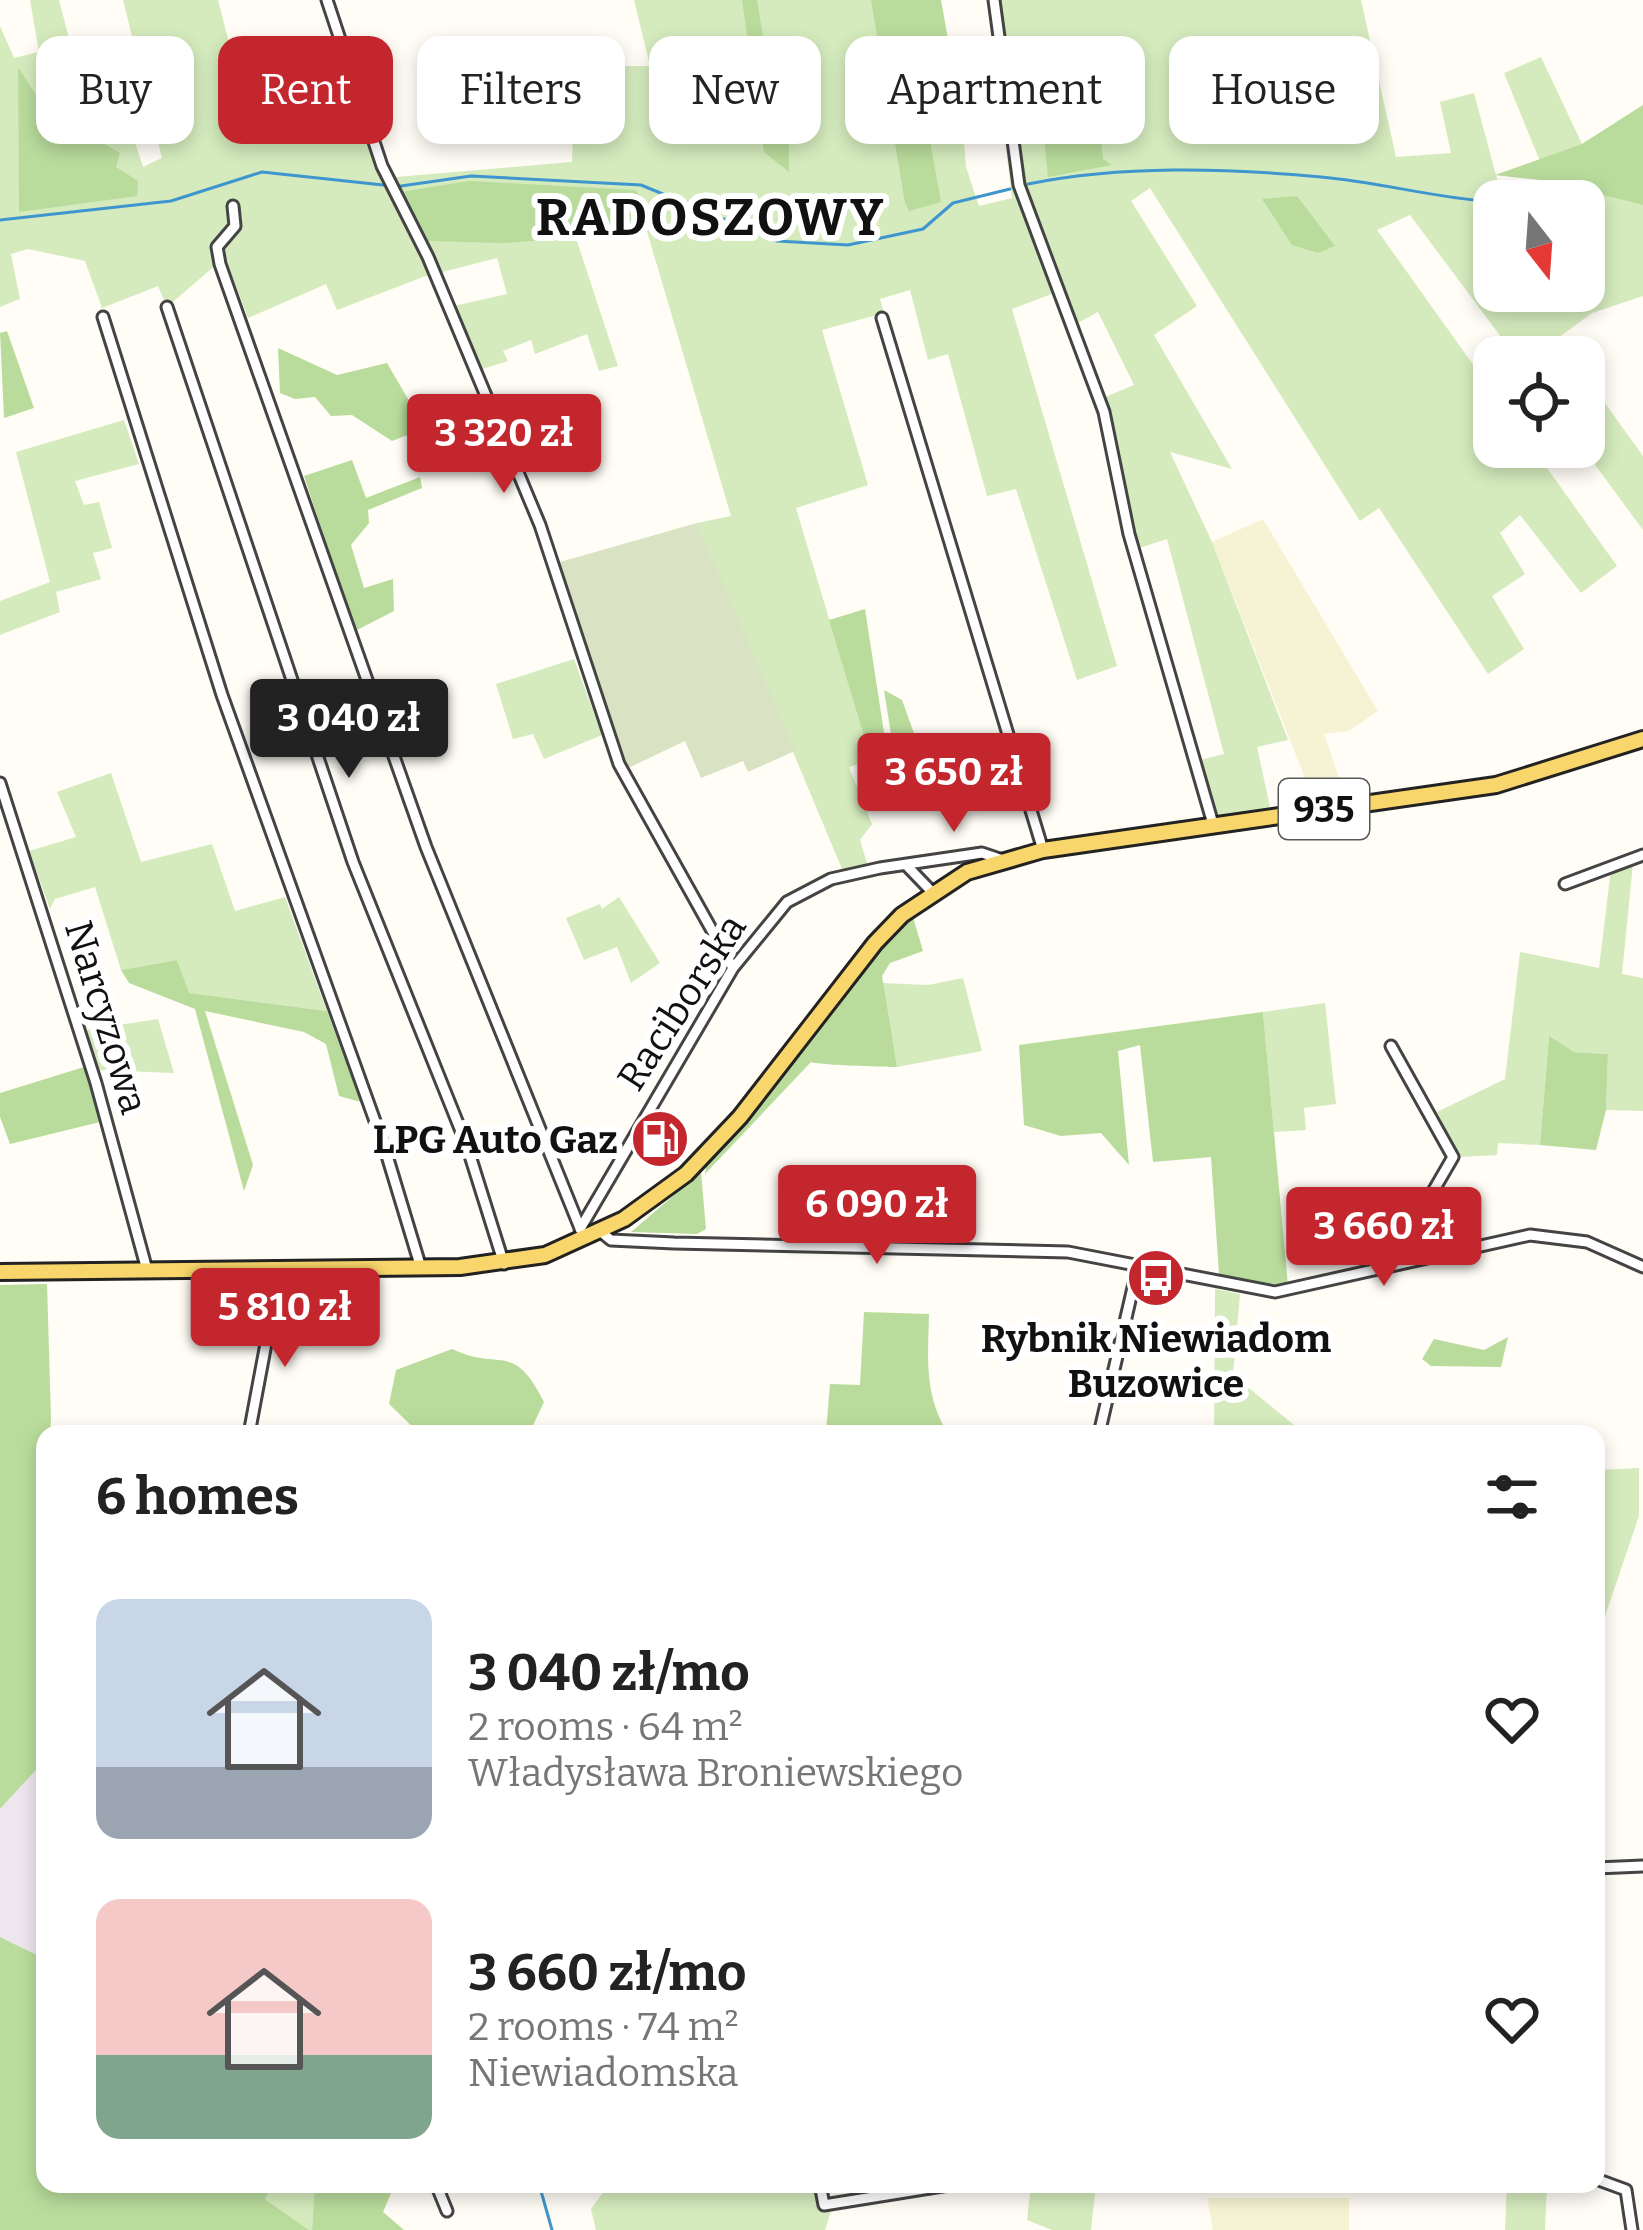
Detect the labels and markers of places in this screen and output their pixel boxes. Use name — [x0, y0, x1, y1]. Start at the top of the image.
pin: 3 320 zł — [380, 394, 628, 496]
pin: 3 040 zł — [225, 679, 473, 781]
pin: 3 650 zł — [830, 733, 1078, 835]
fuel station icon: LPG Auto Gaz — [629, 1108, 691, 1170]
place label: LPG Auto Gaz — [373, 1117, 618, 1163]
pin: 6 090 zł — [753, 1165, 1001, 1267]
pin: 3 660 zł — [1260, 1187, 1508, 1289]
bus stop icon: Rybnik Niewiadom Buzowice — [1125, 1247, 1187, 1309]
pin: 5 810 zł — [161, 1268, 409, 1370]
place label: Rybnik Niewiadom Buzowice — [981, 1316, 1331, 1407]

